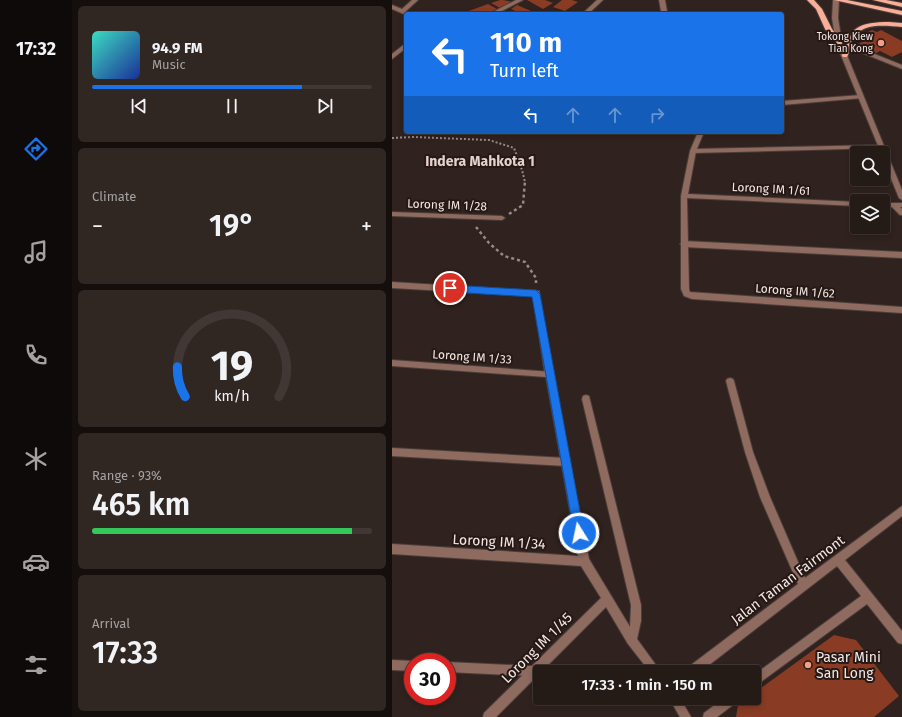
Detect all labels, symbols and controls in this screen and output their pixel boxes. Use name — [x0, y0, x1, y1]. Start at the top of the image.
text: 110 m — [490, 26, 562, 59]
icon: left — [424, 28, 476, 80]
place label: Tokong Kiew Tian Kong — [817, 31, 874, 55]
text: 17:32 — [16, 38, 56, 60]
marker: Tokong Kiew Tian Kong — [876, 38, 886, 48]
text: 94.9 FM — [152, 39, 203, 57]
text: Music — [152, 57, 186, 72]
text: Turn left — [490, 60, 559, 82]
icon: previous — [128, 95, 150, 117]
icon: pause — [221, 95, 243, 117]
icon: next — [314, 95, 336, 117]
icon: left — [520, 104, 542, 126]
icon: ahead — [562, 104, 584, 126]
icon: ahead — [604, 104, 626, 126]
icon: right — [646, 104, 668, 126]
icon: directions — [22, 135, 50, 163]
map controls — [850, 146, 890, 234]
button: search — [850, 146, 890, 186]
district label: Indera Mahkota 1 — [425, 153, 535, 170]
street label: Lorong IM 1/61 — [731, 180, 811, 198]
text: Climate — [92, 189, 136, 204]
button: layers — [850, 194, 890, 234]
street label: Lorong IM 1/28 — [407, 197, 488, 213]
text: 19° — [209, 208, 255, 244]
text: − — [92, 213, 103, 240]
text: + — [361, 213, 372, 240]
icon: music — [22, 238, 50, 266]
pin — [433, 271, 467, 305]
icon: arrive — [439, 277, 461, 299]
street label: Lorong IM 1/62 — [755, 281, 835, 301]
text: 19 — [211, 340, 253, 390]
icon: phone — [22, 341, 50, 369]
street label: Lorong IM 1/33 — [432, 347, 512, 367]
text: km/h — [214, 387, 250, 404]
icon: climate — [22, 445, 50, 473]
text: Range · 93% — [92, 468, 162, 483]
text: 465 km — [92, 487, 190, 523]
position arrow — [558, 512, 600, 554]
street label: Lorong IM 1/34 — [452, 531, 547, 553]
street label: Jalan Taman Fairmont — [728, 531, 849, 628]
icon: car — [22, 548, 50, 576]
street label: Lorong IM 1/45 — [498, 609, 576, 687]
text: Arrival — [92, 616, 130, 631]
text: 17:33 — [92, 635, 158, 671]
place label: Pasar Mini San Long — [816, 649, 881, 682]
icon: filters — [22, 651, 50, 679]
speed limit sign: 30 — [404, 653, 456, 705]
marker: Pasar Mini San Long — [803, 660, 813, 670]
text: 17:33 · 1 min · 150 m — [582, 676, 712, 694]

